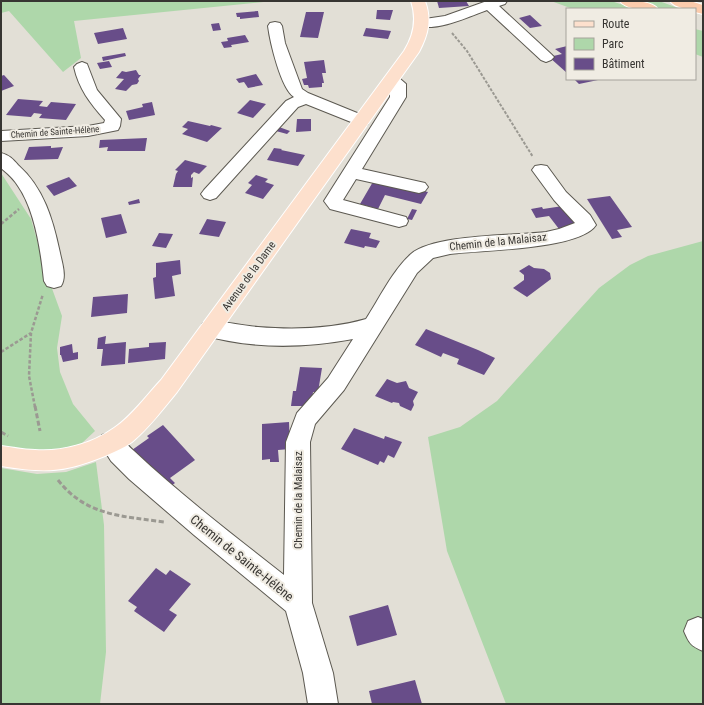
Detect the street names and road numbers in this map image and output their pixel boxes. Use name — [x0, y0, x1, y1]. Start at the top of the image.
street label: Chemin de Sainte-Hélène — [10, 124, 100, 140]
street label: Chemin de la Malaisaz — [449, 230, 547, 254]
street label: Avenue de la Dame — [219, 239, 279, 313]
street label: Chemin de la Malaisaz — [292, 451, 305, 549]
street label: Chemin de Sainte-Hélène — [187, 512, 297, 604]

